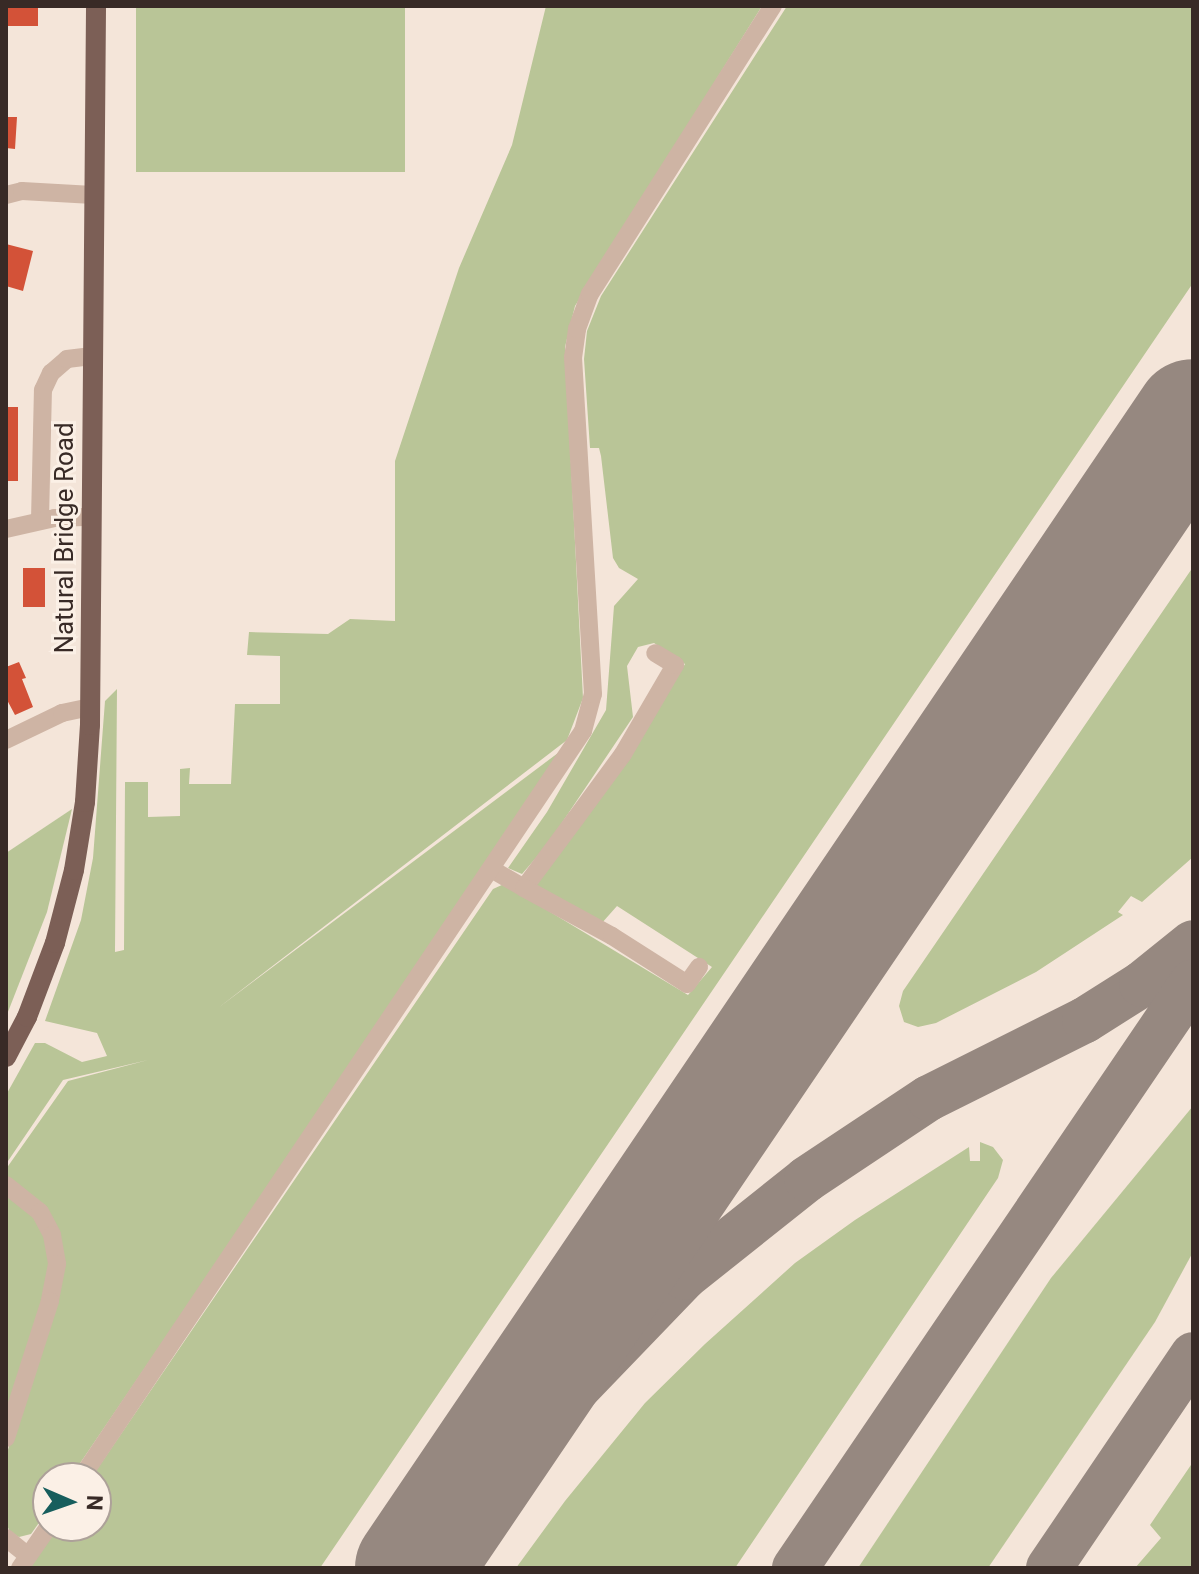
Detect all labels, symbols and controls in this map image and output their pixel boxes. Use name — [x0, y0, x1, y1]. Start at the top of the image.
street label: Natural Bridge Road — [49, 422, 81, 654]
north arrow — [32, 1462, 112, 1542]
text: N — [82, 1495, 107, 1511]

